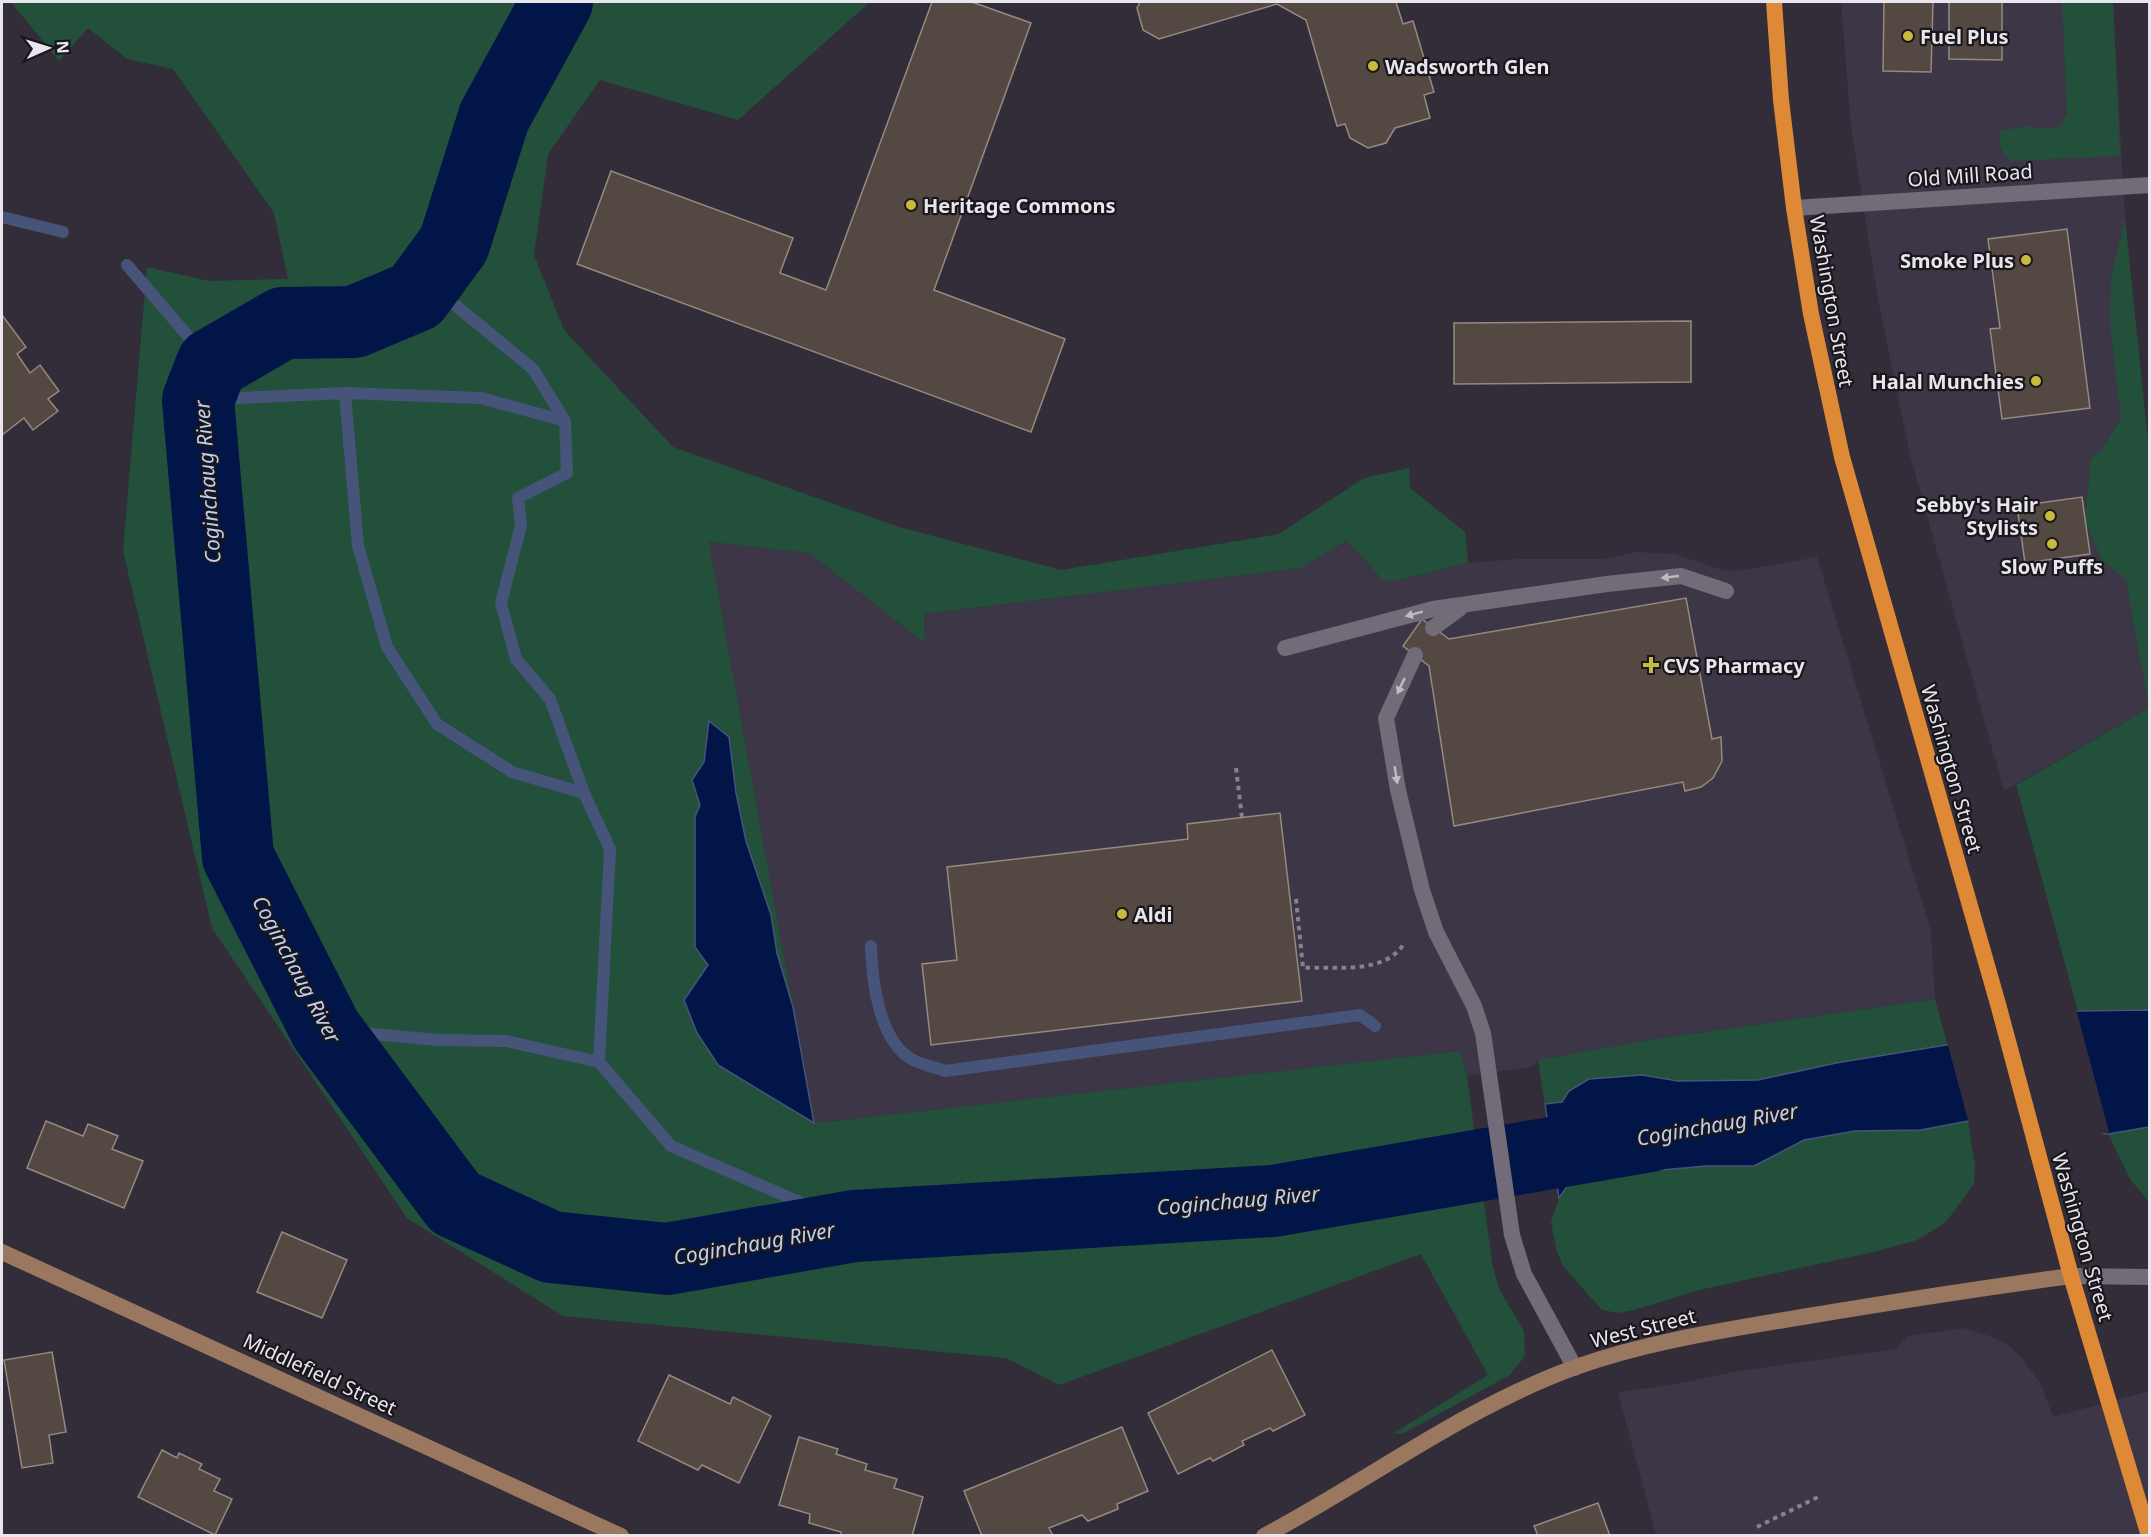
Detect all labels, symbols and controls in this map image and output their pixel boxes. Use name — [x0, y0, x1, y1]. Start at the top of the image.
north arrow — [18, 18, 78, 78]
place label: Fuel Plus — [1920, 23, 2009, 50]
marker: Fuel Plus — [1901, 29, 1915, 43]
text: N — [52, 40, 74, 54]
place label: Wadsworth Glen — [1385, 53, 1549, 80]
marker: Wadsworth Glen — [1366, 59, 1380, 73]
street label: Old Mill Road — [1907, 157, 2033, 193]
place label: Heritage Commons — [923, 192, 1115, 219]
marker: Heritage Commons — [904, 198, 918, 212]
street label: Washington Street — [1804, 213, 1860, 389]
place label: Smoke Plus — [1900, 247, 2014, 274]
marker: Smoke Plus — [2019, 253, 2033, 267]
place label: Halal Munchies — [1871, 368, 2024, 395]
marker: Halal Munchies — [2029, 374, 2043, 388]
water label: Coginchaug River — [187, 398, 227, 564]
place label: Sebby's Hair Stylists — [1916, 491, 2038, 541]
marker: Sebby's Hair Stylists — [2043, 509, 2057, 523]
marker: Slow Puffs — [2045, 537, 2059, 551]
place label: Slow Puffs — [2001, 553, 2103, 580]
one-way arrow — [1660, 572, 1679, 582]
one-way arrow — [1405, 609, 1424, 619]
place label: CVS Pharmacy — [1663, 652, 1805, 679]
marker: CVS Pharmacy — [1644, 658, 1658, 672]
one-way arrow — [1396, 678, 1405, 695]
street label: Washington Street — [1915, 682, 1989, 856]
one-way arrow — [1391, 766, 1400, 785]
water label: Coginchaug River — [246, 890, 348, 1049]
place label: Aldi — [1134, 901, 1172, 928]
marker: Aldi — [1115, 907, 1129, 921]
water label: Coginchaug River — [1634, 1096, 1801, 1152]
street label: Washington Street — [2046, 1150, 2120, 1324]
water label: Coginchaug River — [1155, 1179, 1322, 1221]
water label: Coginchaug River — [671, 1215, 838, 1271]
street label: West Street — [1588, 1302, 1698, 1354]
street label: Middlefield Street — [239, 1327, 401, 1421]

